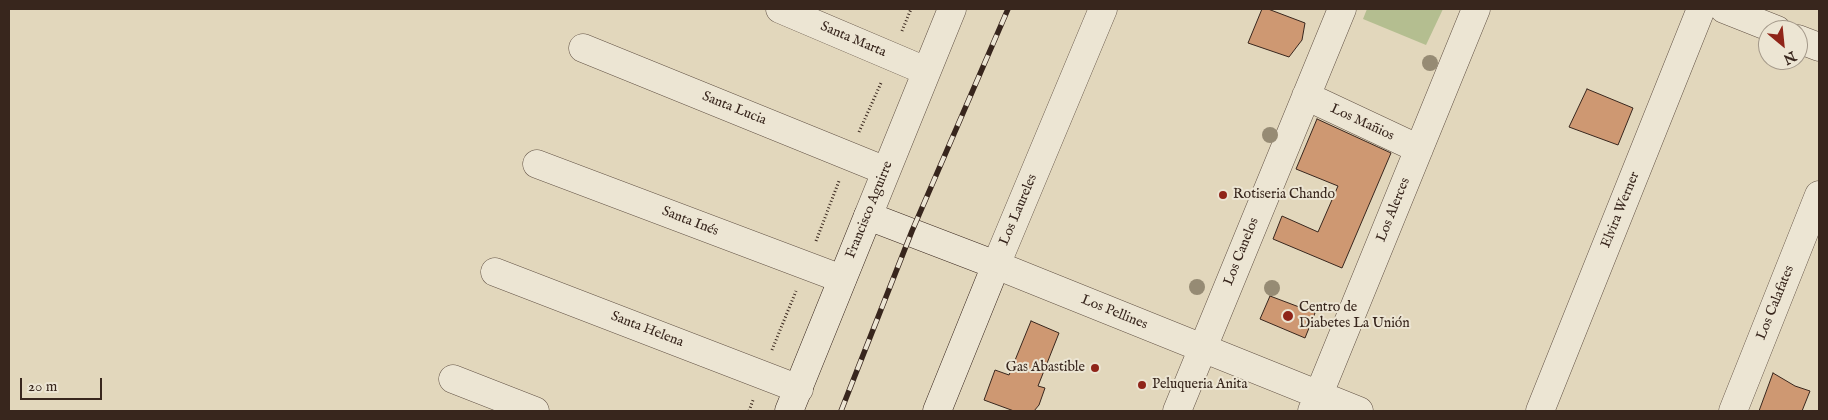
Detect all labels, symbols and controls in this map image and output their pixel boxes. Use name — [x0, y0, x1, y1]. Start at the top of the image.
street label: Santa Marta — [818, 19, 888, 61]
north arrow — [1758, 20, 1808, 70]
text: N — [1780, 47, 1799, 68]
street label: Santa Lucia — [700, 89, 768, 129]
street label: Los Mañios — [1327, 101, 1397, 145]
street label: Francisco Aguirre — [843, 159, 897, 261]
street label: Elvira Werner — [1598, 169, 1644, 251]
street label: Los Laureles — [997, 172, 1041, 248]
street label: Los Alerces — [1374, 175, 1414, 245]
place label: Rotiseria Chando — [1233, 187, 1335, 203]
marker: Rotiseria Chando — [1217, 189, 1229, 201]
street label: Santa Inés — [659, 204, 721, 240]
street label: Los Canelos — [1221, 216, 1263, 288]
street label: Los Calafates — [1753, 263, 1799, 343]
street label: Los Pellines — [1078, 292, 1150, 334]
place label: Centro de Diabetes La Unión — [1299, 300, 1410, 332]
street label: Santa Helena — [608, 308, 686, 352]
marker: Centro de Diabetes La Unión — [1281, 309, 1295, 323]
place label: Gas Abastible — [1006, 360, 1085, 376]
marker: Gas Abastible — [1089, 362, 1101, 374]
scale bar — [22, 368, 105, 400]
text: 20 m — [28, 377, 57, 396]
place label: Peluqueria Anita — [1152, 377, 1247, 393]
marker: Peluqueria Anita — [1136, 379, 1148, 391]

